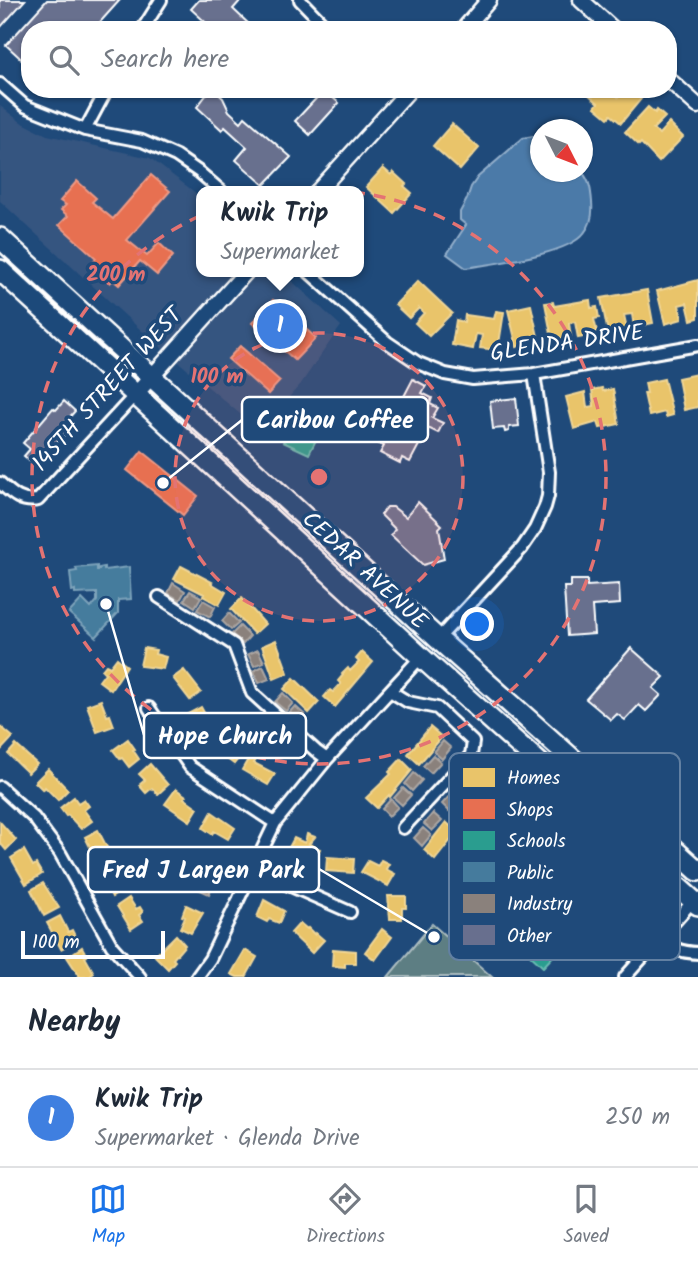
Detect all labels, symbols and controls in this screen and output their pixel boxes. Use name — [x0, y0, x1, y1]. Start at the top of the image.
search box — [21, 21, 677, 98]
text: Search here — [101, 39, 229, 81]
icon: search — [45, 41, 83, 79]
north arrow — [530, 119, 593, 182]
popup — [196, 186, 364, 277]
text: Kwik Trip — [221, 193, 329, 235]
text: Supermarket — [221, 235, 339, 271]
text: 200 m — [86, 259, 146, 292]
street label: 145TH STREET WEST — [24, 298, 193, 481]
pin: 1 — [257, 300, 303, 352]
street label: GLENDA DRIVE — [488, 315, 647, 373]
text: 100 m — [190, 361, 244, 394]
callout: Caribou Coffee — [242, 397, 428, 442]
text: Caribou Coffee — [256, 402, 414, 441]
centre of rings — [307, 465, 331, 489]
street label: CEDAR AVENUE — [293, 503, 436, 639]
your location — [460, 607, 494, 641]
callout: Hope Church — [144, 713, 306, 758]
text: Hope Church — [158, 718, 292, 757]
legend — [449, 753, 680, 960]
text: Homes — [507, 764, 560, 794]
text: Shops — [507, 796, 553, 826]
text: Schools — [507, 827, 566, 857]
callout: Fred J Largen Park — [88, 847, 319, 892]
text: Fred J Largen Park — [102, 852, 305, 891]
text: Public — [507, 859, 554, 889]
text: Industry — [507, 890, 573, 920]
text: Other — [507, 922, 553, 952]
scale bar — [21, 928, 164, 960]
text: 100 m — [32, 928, 80, 958]
text: Nearby — [28, 999, 120, 1047]
text: Kwik Trip — [95, 1079, 203, 1121]
text: 1 — [48, 1100, 54, 1136]
text: 250 m — [605, 1100, 670, 1136]
text: Supermarket · Glenda Drive — [95, 1121, 360, 1157]
tab: Map — [89, 1180, 127, 1252]
tab: Directions — [306, 1180, 385, 1252]
tab: Saved — [564, 1180, 609, 1252]

